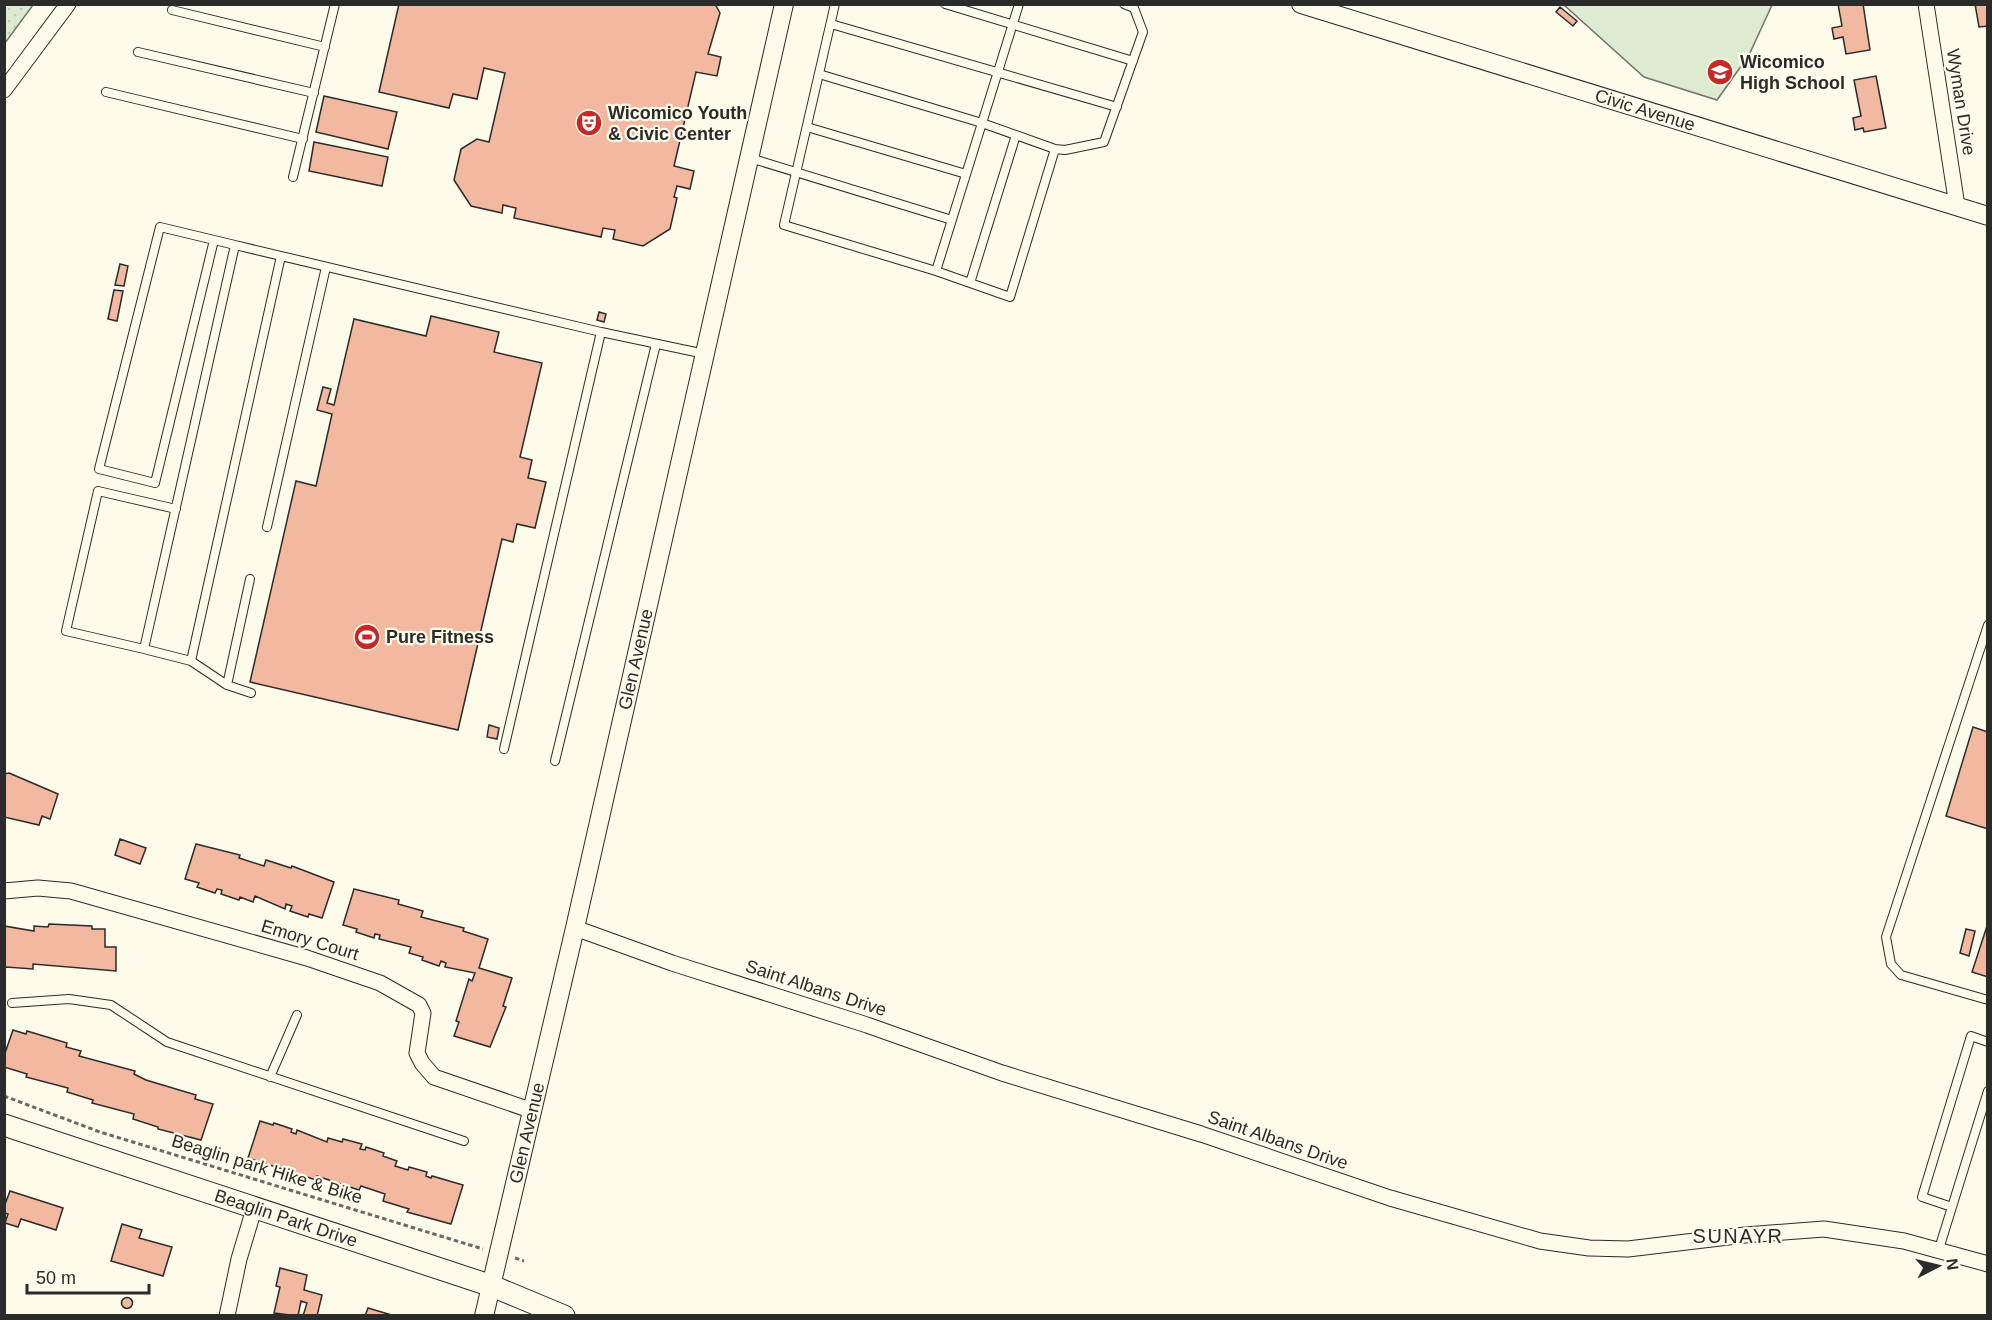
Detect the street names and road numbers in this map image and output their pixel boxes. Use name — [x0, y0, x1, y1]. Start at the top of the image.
street label: Wyman Drive — [1943, 47, 1979, 157]
street label: Civic Avenue — [1592, 85, 1698, 135]
street label: Glen Avenue — [615, 607, 657, 712]
street label: Emory Court — [259, 916, 361, 964]
street label: Saint Albans Drive — [743, 956, 889, 1020]
street label: Glen Avenue — [505, 1081, 548, 1185]
street label: Saint Albans Drive — [1205, 1107, 1351, 1173]
street label: Beaglin park Hike & Bike — [169, 1130, 365, 1208]
street label: Beaglin Park Drive — [212, 1185, 360, 1251]

